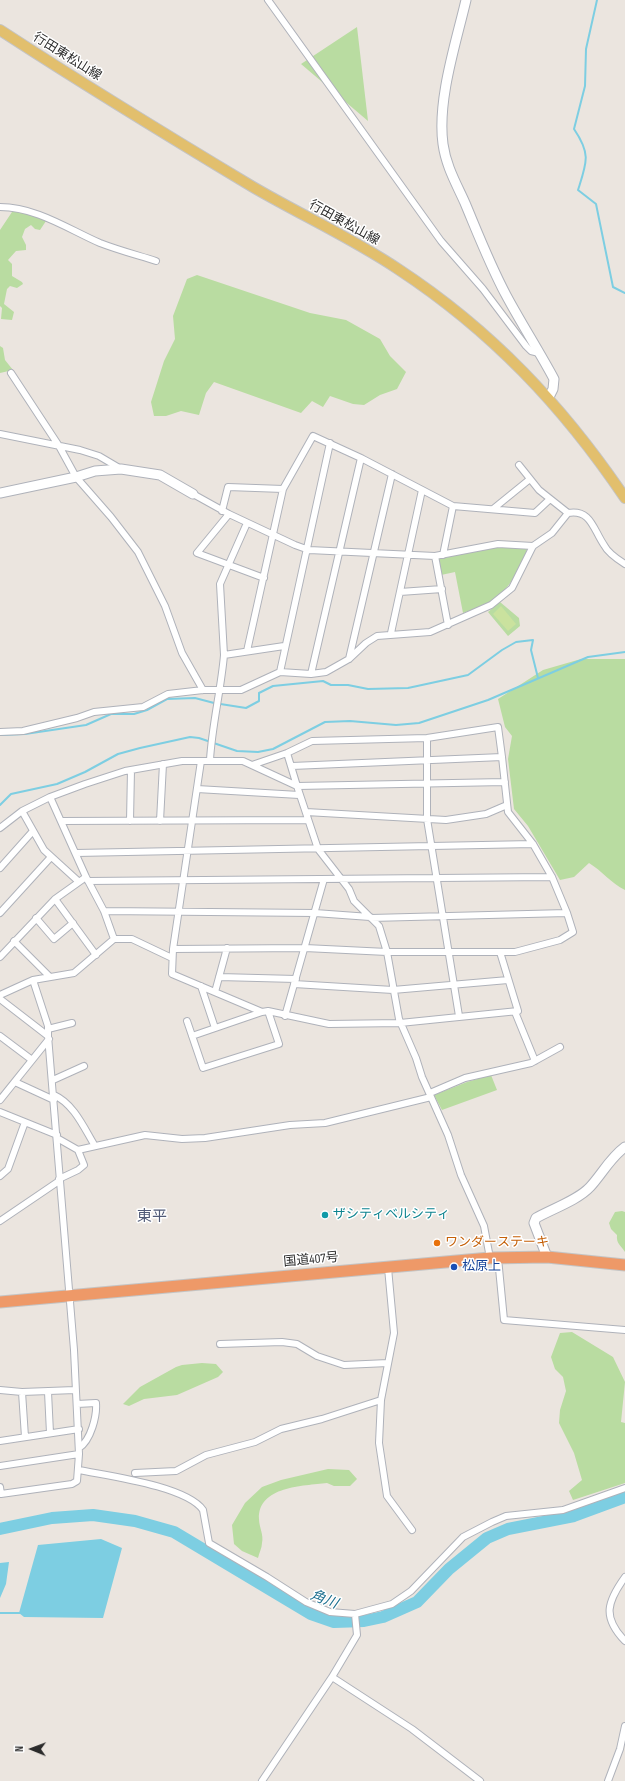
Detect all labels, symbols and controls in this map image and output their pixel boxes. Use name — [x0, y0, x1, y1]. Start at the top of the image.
street label: 行田東松山線 — [30, 30, 104, 84]
street label: 行田東松山線 — [306, 197, 382, 249]
place label: ザシティベルシティ — [333, 1207, 450, 1223]
district label: 東平 — [137, 1208, 167, 1226]
marker: ザシティベルシティ — [320, 1210, 330, 1220]
place label: ワンダーステーキ — [445, 1235, 549, 1251]
marker: ワンダーステーキ — [432, 1238, 442, 1248]
street label: 国道407号 — [283, 1250, 339, 1270]
place label: 松原上 — [462, 1259, 501, 1275]
marker: 松原上 — [449, 1262, 459, 1272]
water label: 角川 — [308, 1587, 340, 1613]
north arrow — [12, 1729, 52, 1769]
text: N — [13, 1746, 26, 1752]

